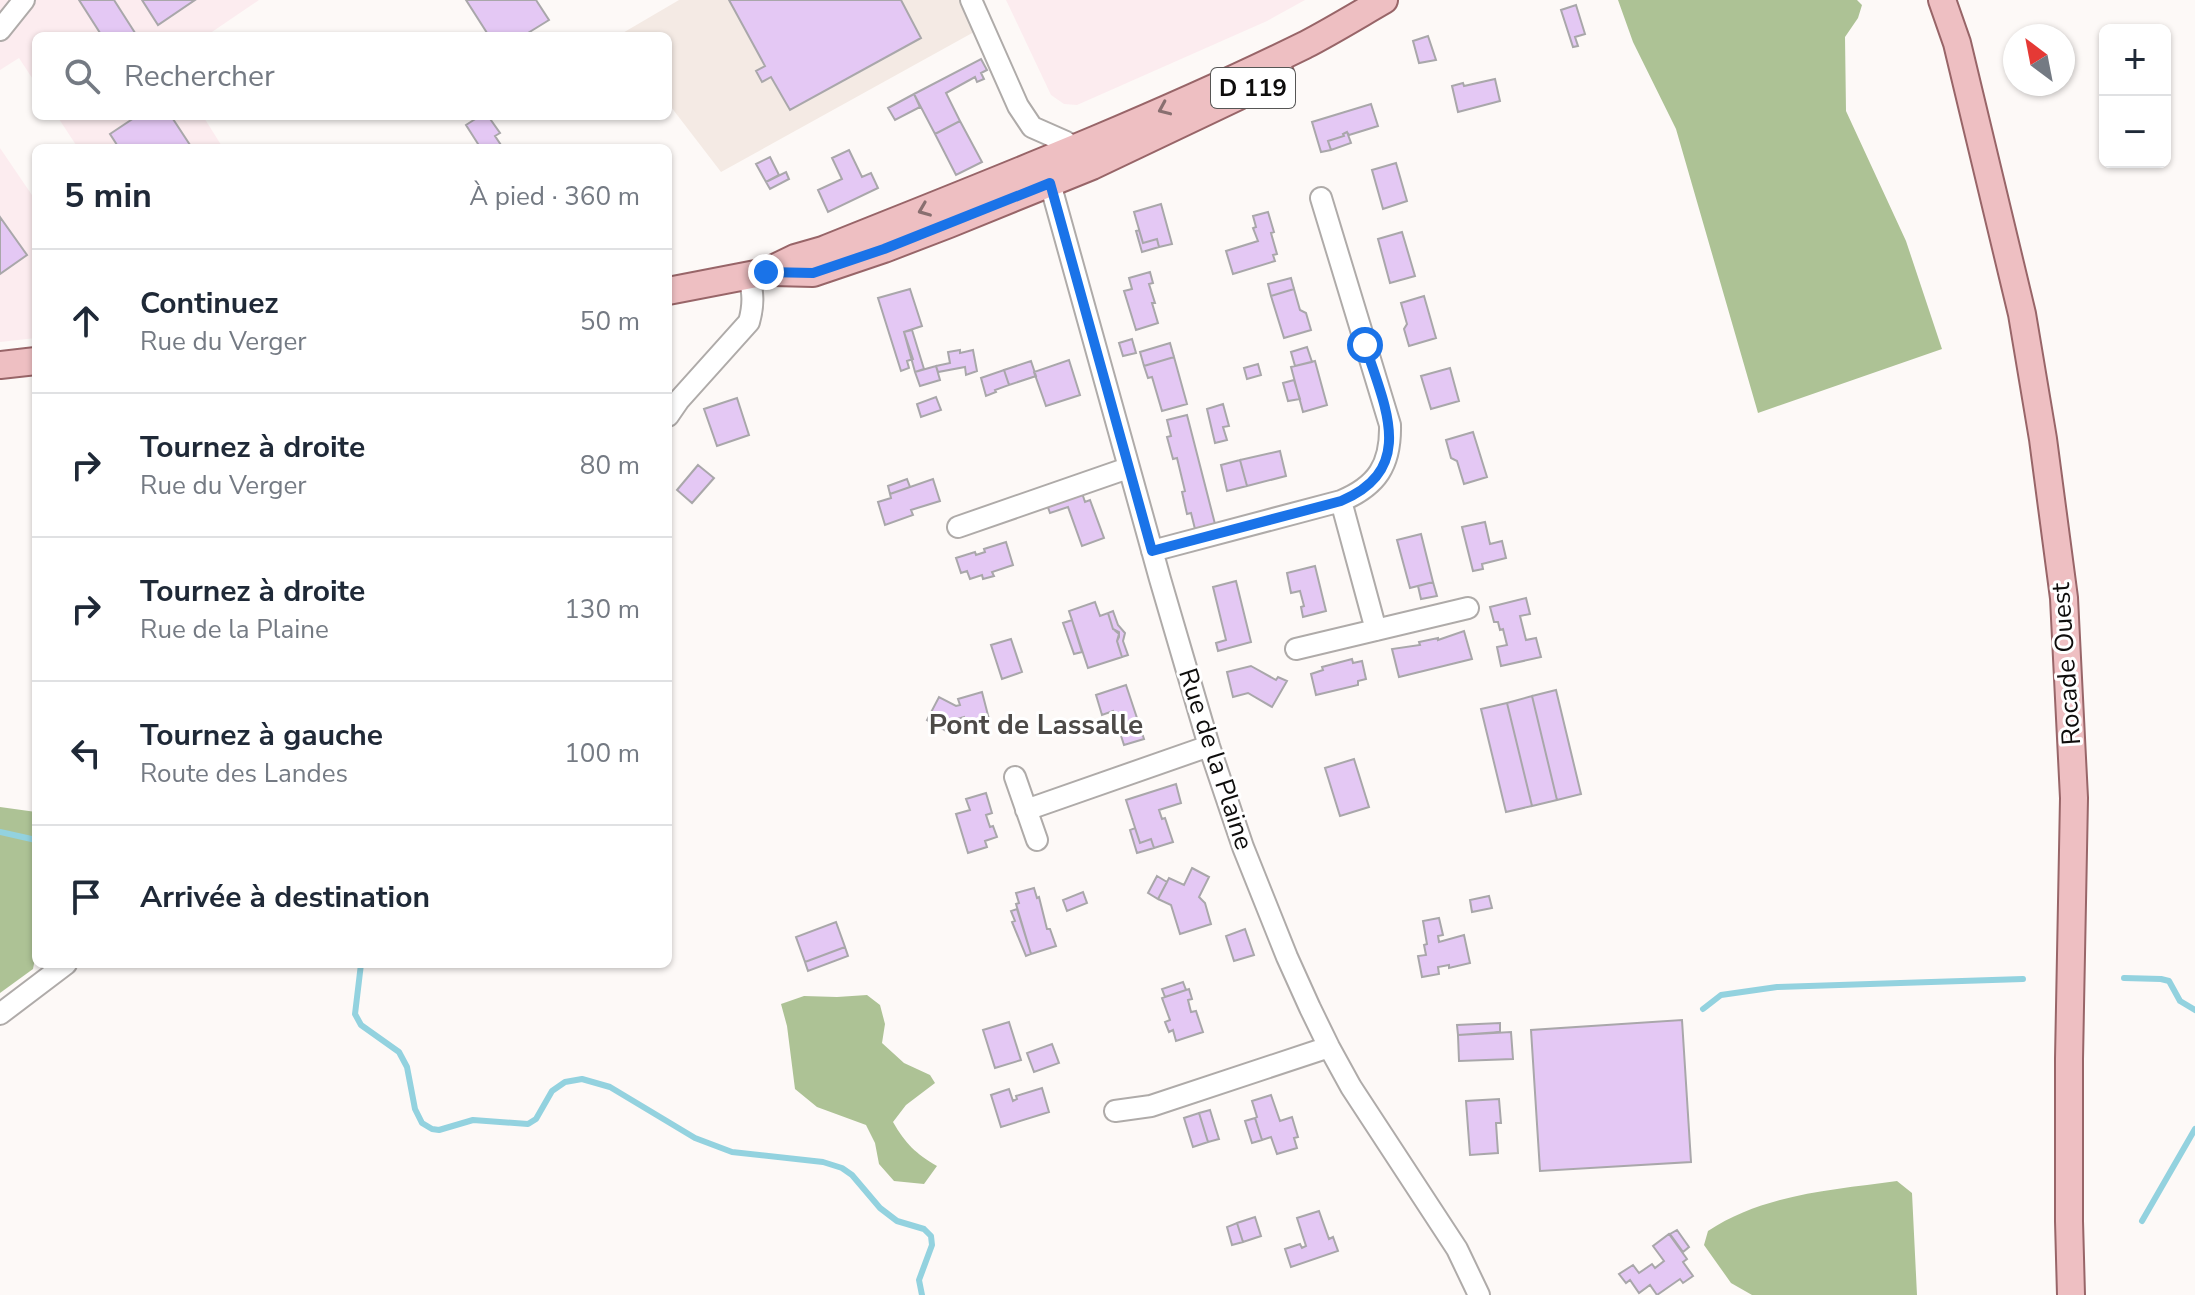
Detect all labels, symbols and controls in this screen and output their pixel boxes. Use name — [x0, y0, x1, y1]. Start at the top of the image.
north arrow — [2003, 24, 2075, 96]
map controls — [2099, 24, 2171, 168]
button: + — [2099, 24, 2171, 96]
search box — [32, 32, 672, 120]
icon: search — [60, 54, 104, 98]
text: Rechercher — [124, 56, 275, 97]
road number: D 119 — [1211, 68, 1295, 108]
button: − — [2099, 96, 2171, 168]
one-way arrow — [1158, 99, 1172, 115]
text: 5 min — [64, 173, 152, 219]
text: À pied · 360 m — [469, 179, 640, 214]
one-way arrow — [918, 200, 932, 217]
route end — [748, 254, 784, 290]
text: Continuez — [140, 283, 279, 324]
icon: ahead — [64, 299, 108, 343]
text: 50 m — [580, 304, 640, 339]
text: Rue du Verger — [140, 324, 307, 359]
route start — [1347, 327, 1383, 363]
text: Tournez à droite — [140, 427, 365, 468]
icon: right — [64, 443, 108, 487]
text: 80 m — [580, 448, 640, 483]
text: Rue du Verger — [140, 468, 307, 503]
text: Tournez à droite — [140, 571, 365, 612]
street label: Rocade Ouest — [2043, 581, 2089, 746]
icon: right — [64, 587, 108, 631]
text: 130 m — [564, 592, 640, 627]
text: Rue de la Plaine — [140, 612, 329, 647]
street label: Rue de la Plaine — [1170, 664, 1262, 854]
district label: Pont de Lassalle — [929, 706, 1143, 744]
text: Tournez à gauche — [140, 715, 383, 756]
icon: left — [64, 731, 108, 775]
text: 100 m — [564, 736, 640, 771]
text: Route des Landes — [140, 756, 348, 791]
icon: arrive — [64, 875, 108, 919]
text: Arrivée à destination — [140, 877, 430, 918]

